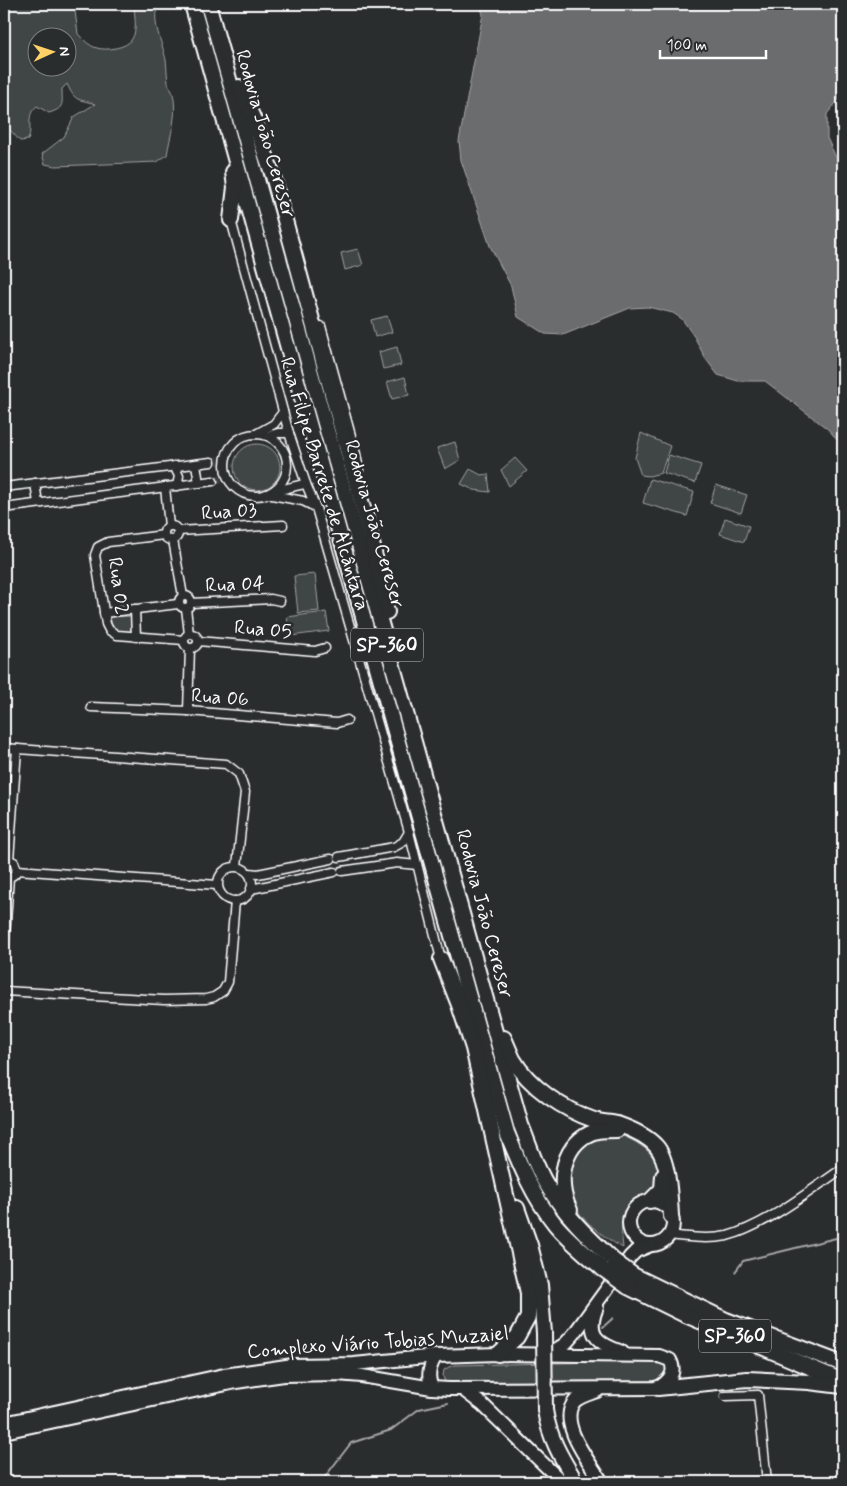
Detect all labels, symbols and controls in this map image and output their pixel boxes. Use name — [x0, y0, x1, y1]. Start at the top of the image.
north arrow — [28, 28, 78, 78]
scale bar — [660, 28, 766, 60]
text: 100 m — [667, 36, 707, 56]
text: N — [55, 46, 73, 57]
street label: Rodovia João Cereser — [228, 47, 302, 221]
street label: Rua Filipe Barrete de Alcântara — [273, 354, 375, 614]
street label: Rodovia João Cereser — [337, 437, 411, 611]
street label: Rua 03 — [200, 497, 258, 527]
street label: Rua 02 — [101, 556, 135, 616]
street label: Rua 04 — [205, 570, 265, 600]
street label: Rua 05 — [233, 614, 293, 646]
road number: SP-360 — [351, 628, 423, 662]
street label: Rua 06 — [190, 683, 250, 713]
street label: Rodovia João Cereser — [448, 827, 520, 1001]
street label: Complexo Viário Tobias Muzaiel — [246, 1320, 510, 1366]
road number: SP-360 — [699, 1320, 771, 1352]

